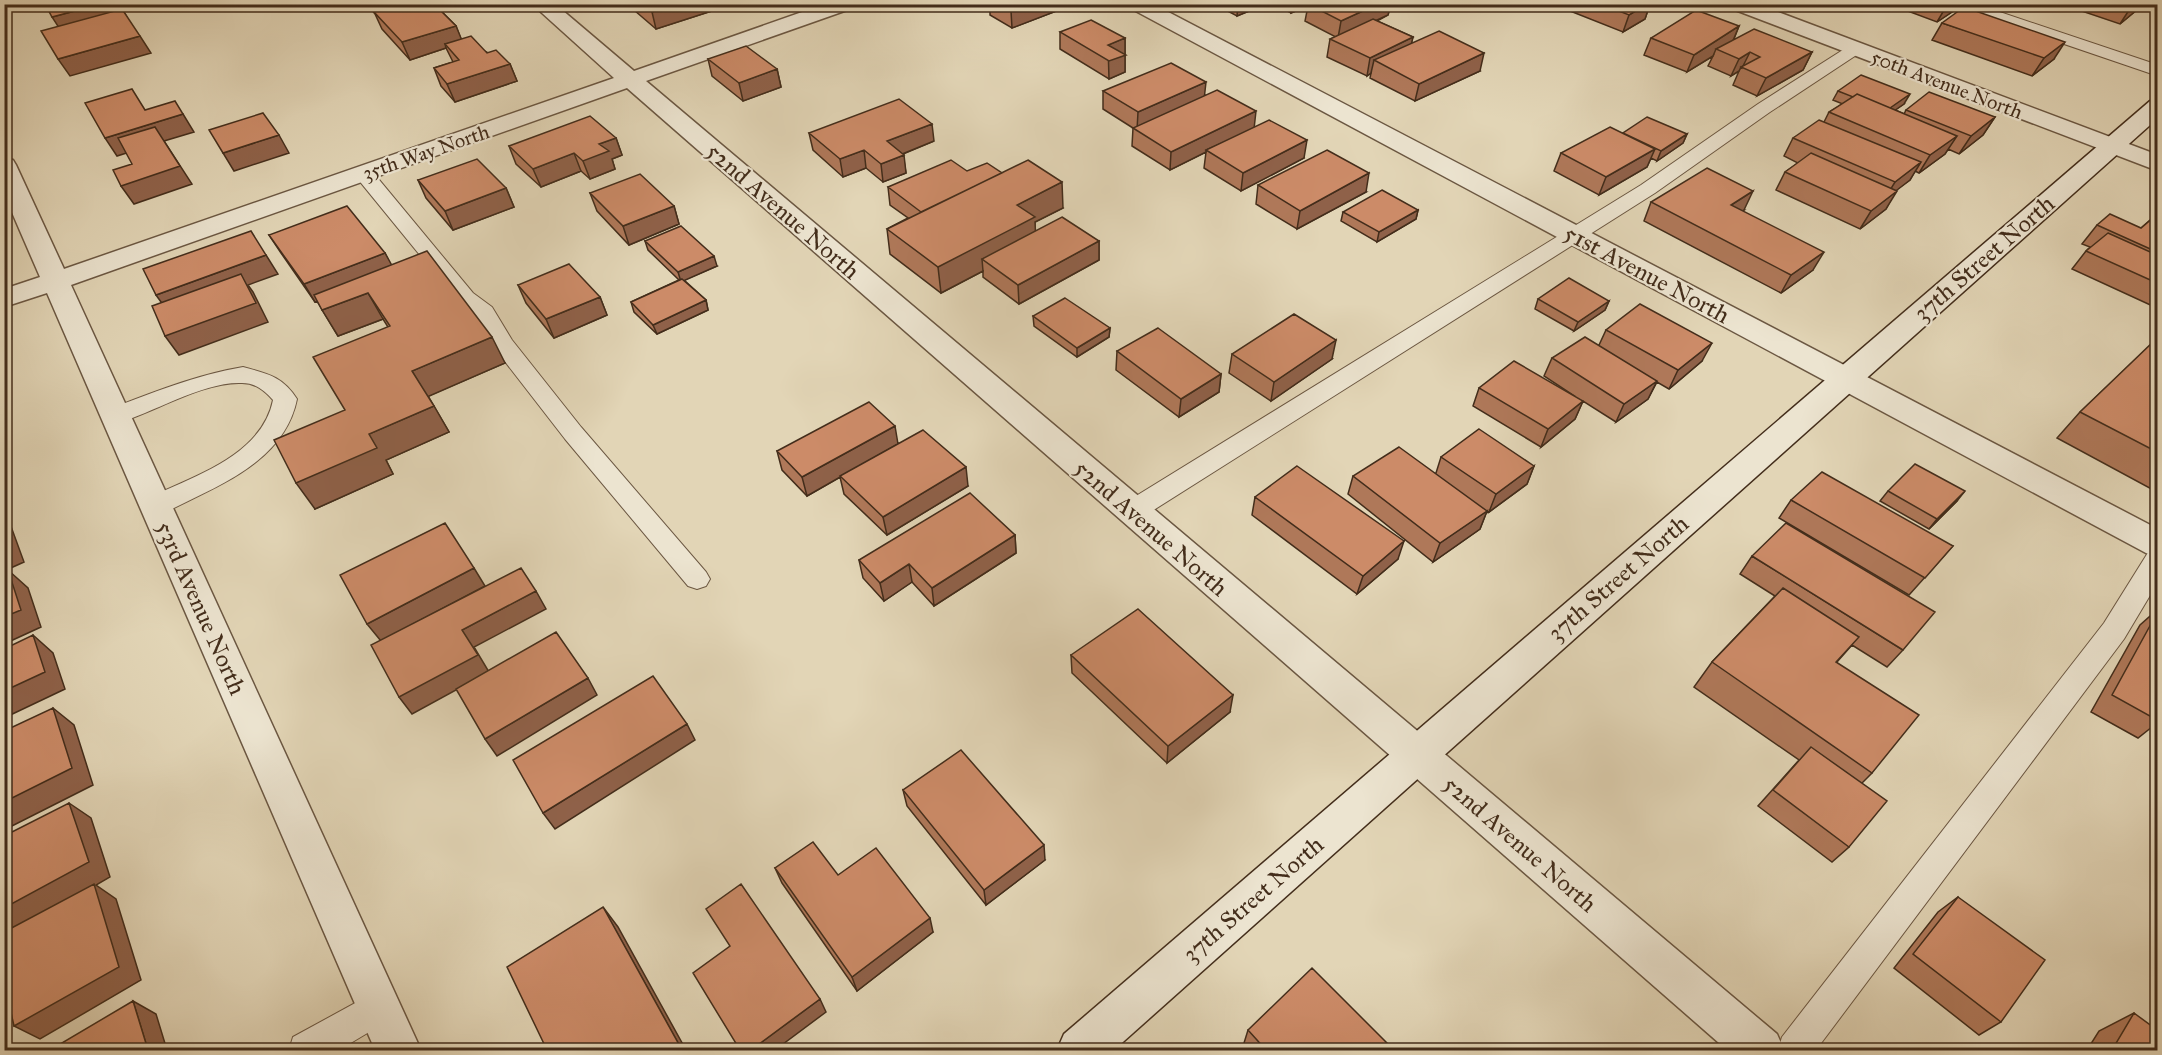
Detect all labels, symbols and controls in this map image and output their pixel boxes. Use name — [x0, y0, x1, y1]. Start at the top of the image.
street label: 50th Avenue North — [1868, 44, 2026, 124]
street label: 35th Way North — [360, 119, 492, 185]
street label: 52nd Avenue North — [700, 136, 866, 286]
street label: 37th Street North — [1907, 189, 2061, 327]
street label: 51st Avenue North — [1559, 218, 1735, 330]
street label: 52nd Avenue North — [1068, 453, 1234, 603]
street label: 37th Street North — [1541, 509, 1695, 647]
street label: 53rd Avenue North — [149, 516, 253, 700]
street label: 52nd Avenue North — [1437, 769, 1603, 919]
street label: 37th Street North — [1176, 830, 1330, 968]

